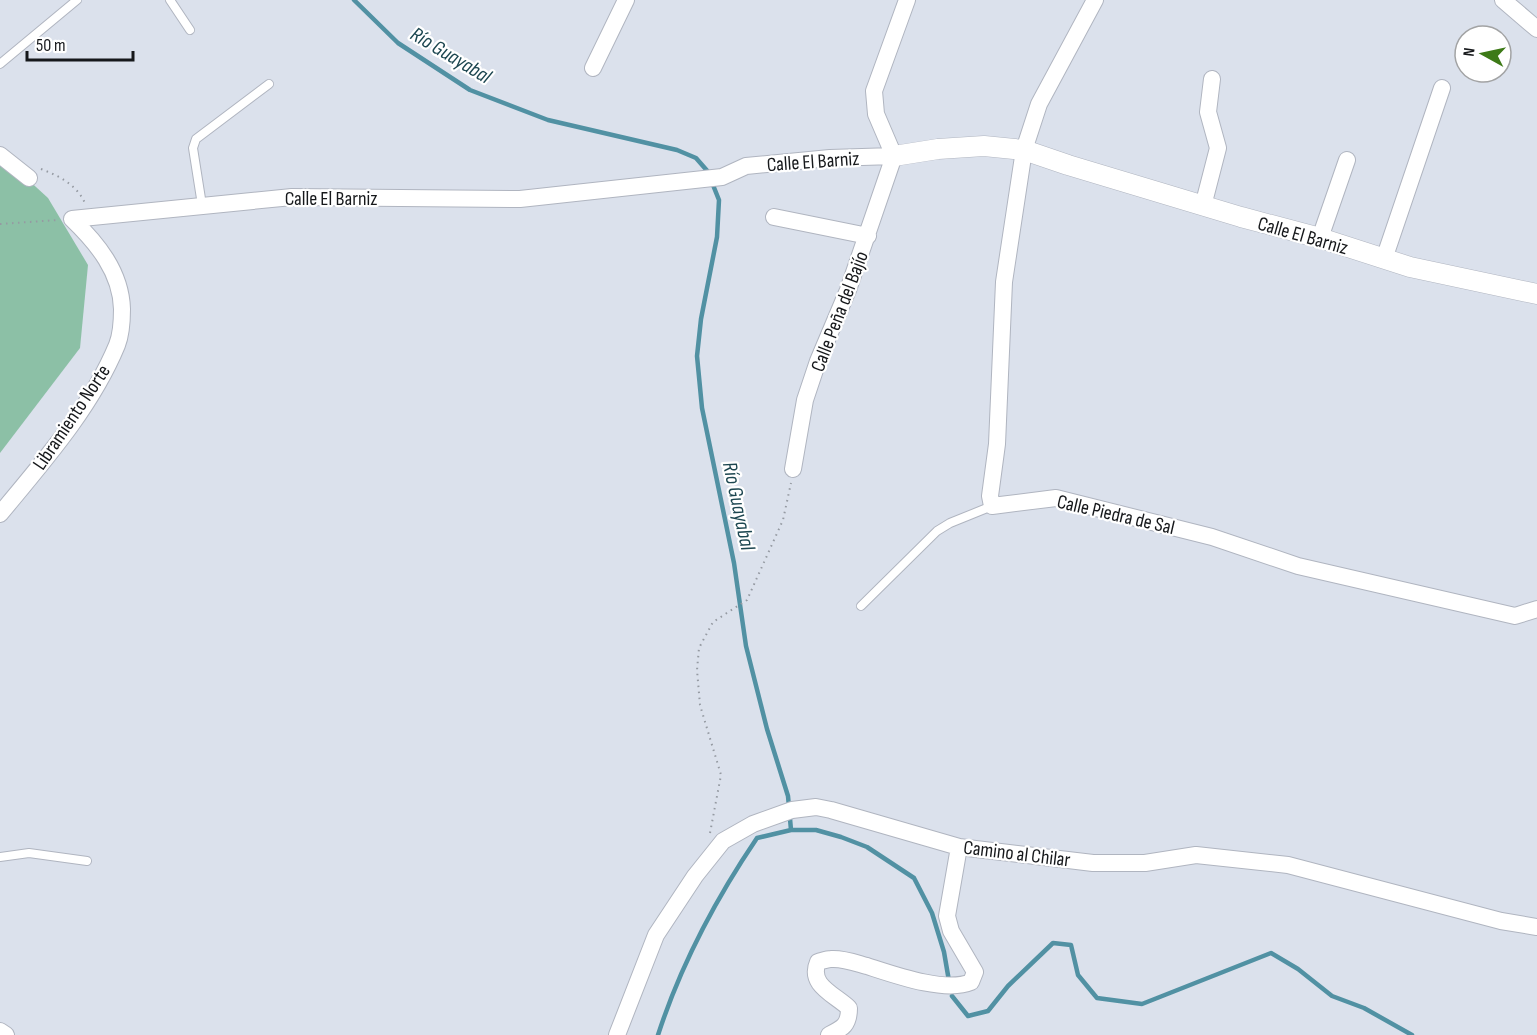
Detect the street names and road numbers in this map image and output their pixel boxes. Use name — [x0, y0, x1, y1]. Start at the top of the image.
street label: Calle El Barniz — [766, 147, 860, 177]
street label: Calle El Barniz — [285, 187, 377, 211]
street label: Calle El Barniz — [1255, 212, 1351, 260]
street label: Calle Peña del Bajío — [806, 248, 874, 375]
street label: Libramiento Norte — [28, 360, 116, 475]
street label: Calle Piedra de Sal — [1055, 490, 1177, 540]
street label: Camino al Chilar — [962, 836, 1072, 872]

